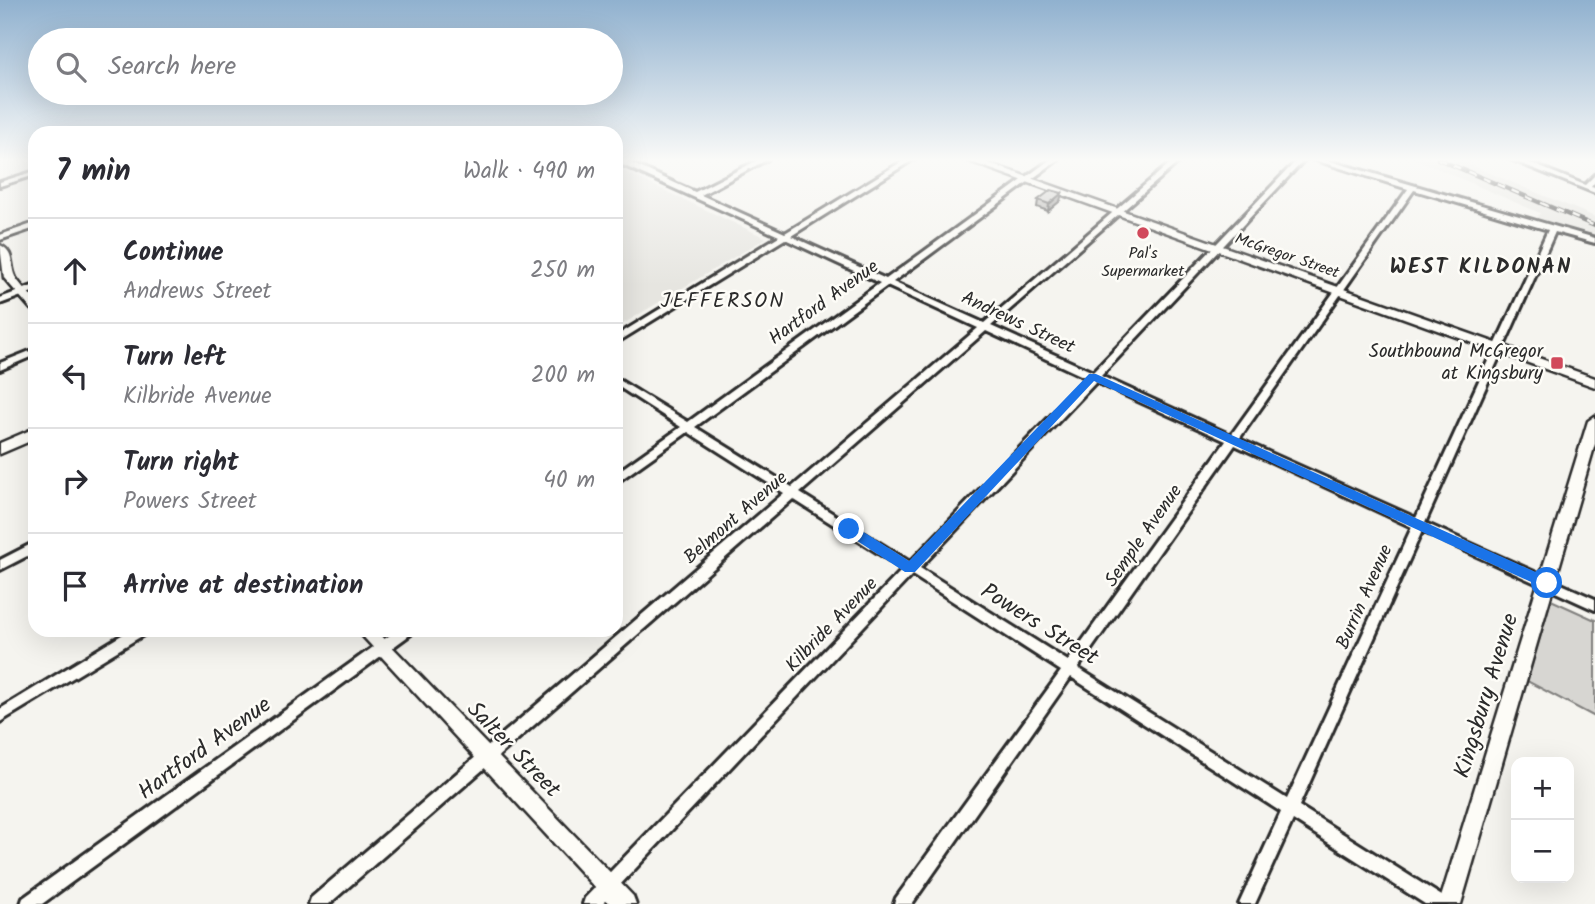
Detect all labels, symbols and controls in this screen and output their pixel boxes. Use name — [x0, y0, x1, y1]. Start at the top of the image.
search box — [28, 28, 623, 105]
text: Search here — [108, 46, 236, 88]
icon: search — [52, 48, 90, 86]
text: 7 min — [56, 148, 131, 196]
text: Walk · 490 m — [463, 154, 595, 190]
marker: Pal's Supermarket — [1135, 225, 1151, 241]
street label: McGregor Street — [1231, 226, 1343, 286]
text: Continue — [123, 232, 224, 274]
place label: Pal's Supermarket — [1102, 241, 1185, 284]
district label: WEST KILDONAN — [1390, 251, 1572, 284]
icon: ahead — [56, 252, 94, 290]
street label: Hartford Avenue — [762, 252, 886, 353]
text: 250 m — [530, 253, 595, 289]
text: Andrews Street — [123, 274, 272, 310]
street label: Andrews Street — [956, 283, 1081, 363]
district label: JEFFERSON — [661, 285, 785, 318]
text: Turn left — [123, 337, 226, 379]
place label: Southbound McGregor at Kingsbury — [1369, 337, 1545, 389]
marker: Southbound McGregor at Kingsbury — [1549, 355, 1565, 371]
icon: left — [56, 357, 94, 395]
text: 200 m — [531, 358, 595, 394]
text: Kilbride Avenue — [123, 379, 272, 415]
text: Turn right — [123, 442, 239, 484]
icon: right — [56, 462, 94, 500]
text: 40 m — [543, 463, 595, 499]
street label: Belmont Avenue — [677, 464, 795, 572]
street label: Semple Avenue — [1097, 478, 1191, 594]
text: Powers Street — [123, 484, 257, 520]
route end — [833, 513, 864, 544]
street label: Burrin Avenue — [1329, 539, 1402, 654]
text: Arrive at destination — [123, 565, 363, 607]
icon: arrive — [56, 567, 94, 605]
route start — [1531, 567, 1562, 598]
street label: Kilbride Avenue — [779, 570, 886, 680]
street label: Powers Street — [973, 574, 1106, 676]
street label: Kingsbury Avenue — [1445, 609, 1529, 783]
street label: Hartford Avenue — [131, 688, 279, 810]
street label: Salter Street — [457, 693, 569, 808]
map controls — [1511, 757, 1574, 883]
button: + — [1511, 757, 1574, 820]
button: − — [1511, 820, 1574, 883]

